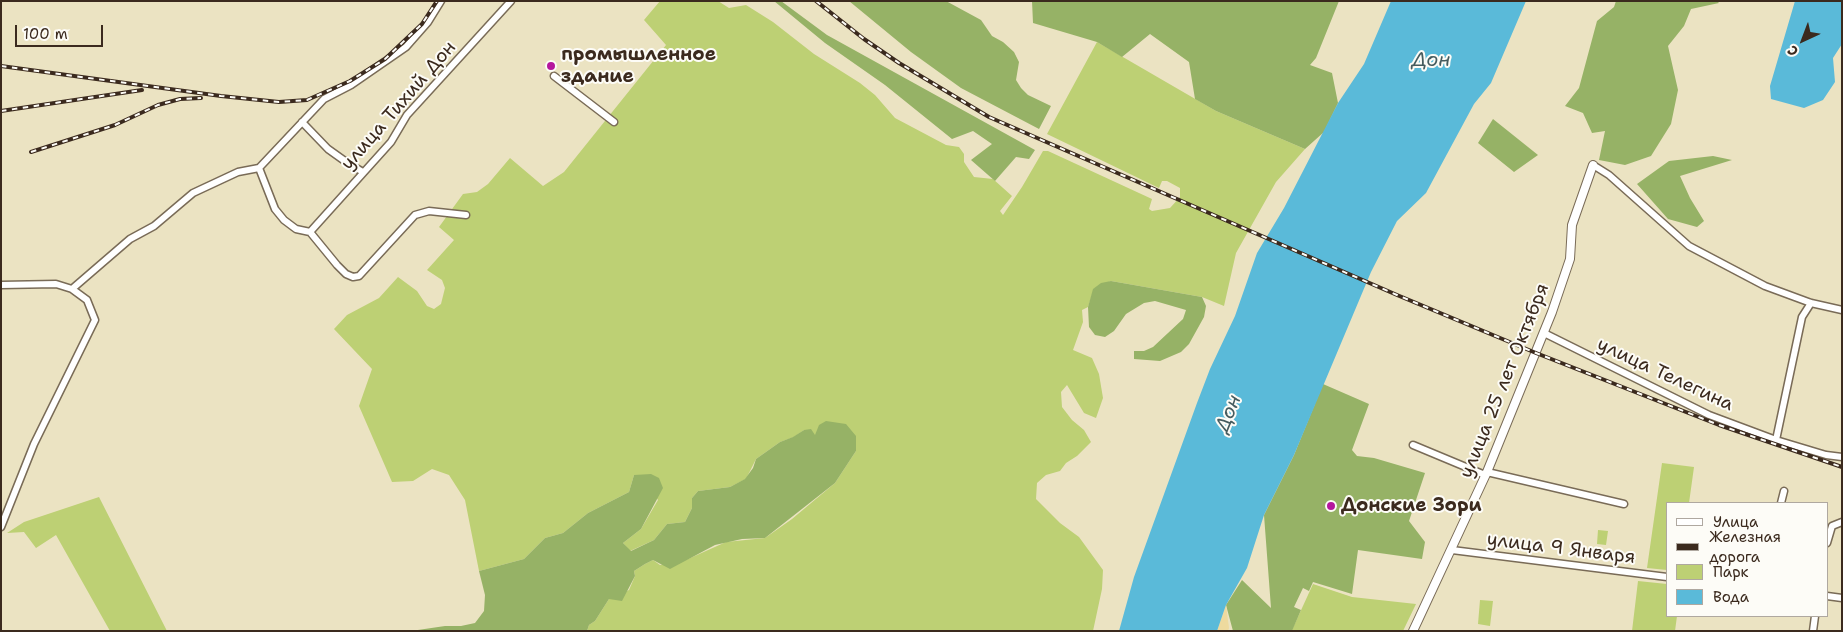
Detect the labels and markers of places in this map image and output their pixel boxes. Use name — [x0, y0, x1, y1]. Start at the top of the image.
place label: промышленное здание — [561, 44, 716, 88]
marker: промышленное здание — [545, 60, 557, 72]
place label: Донские Зори — [1341, 495, 1482, 517]
marker: Донские Зори — [1325, 500, 1337, 512]

